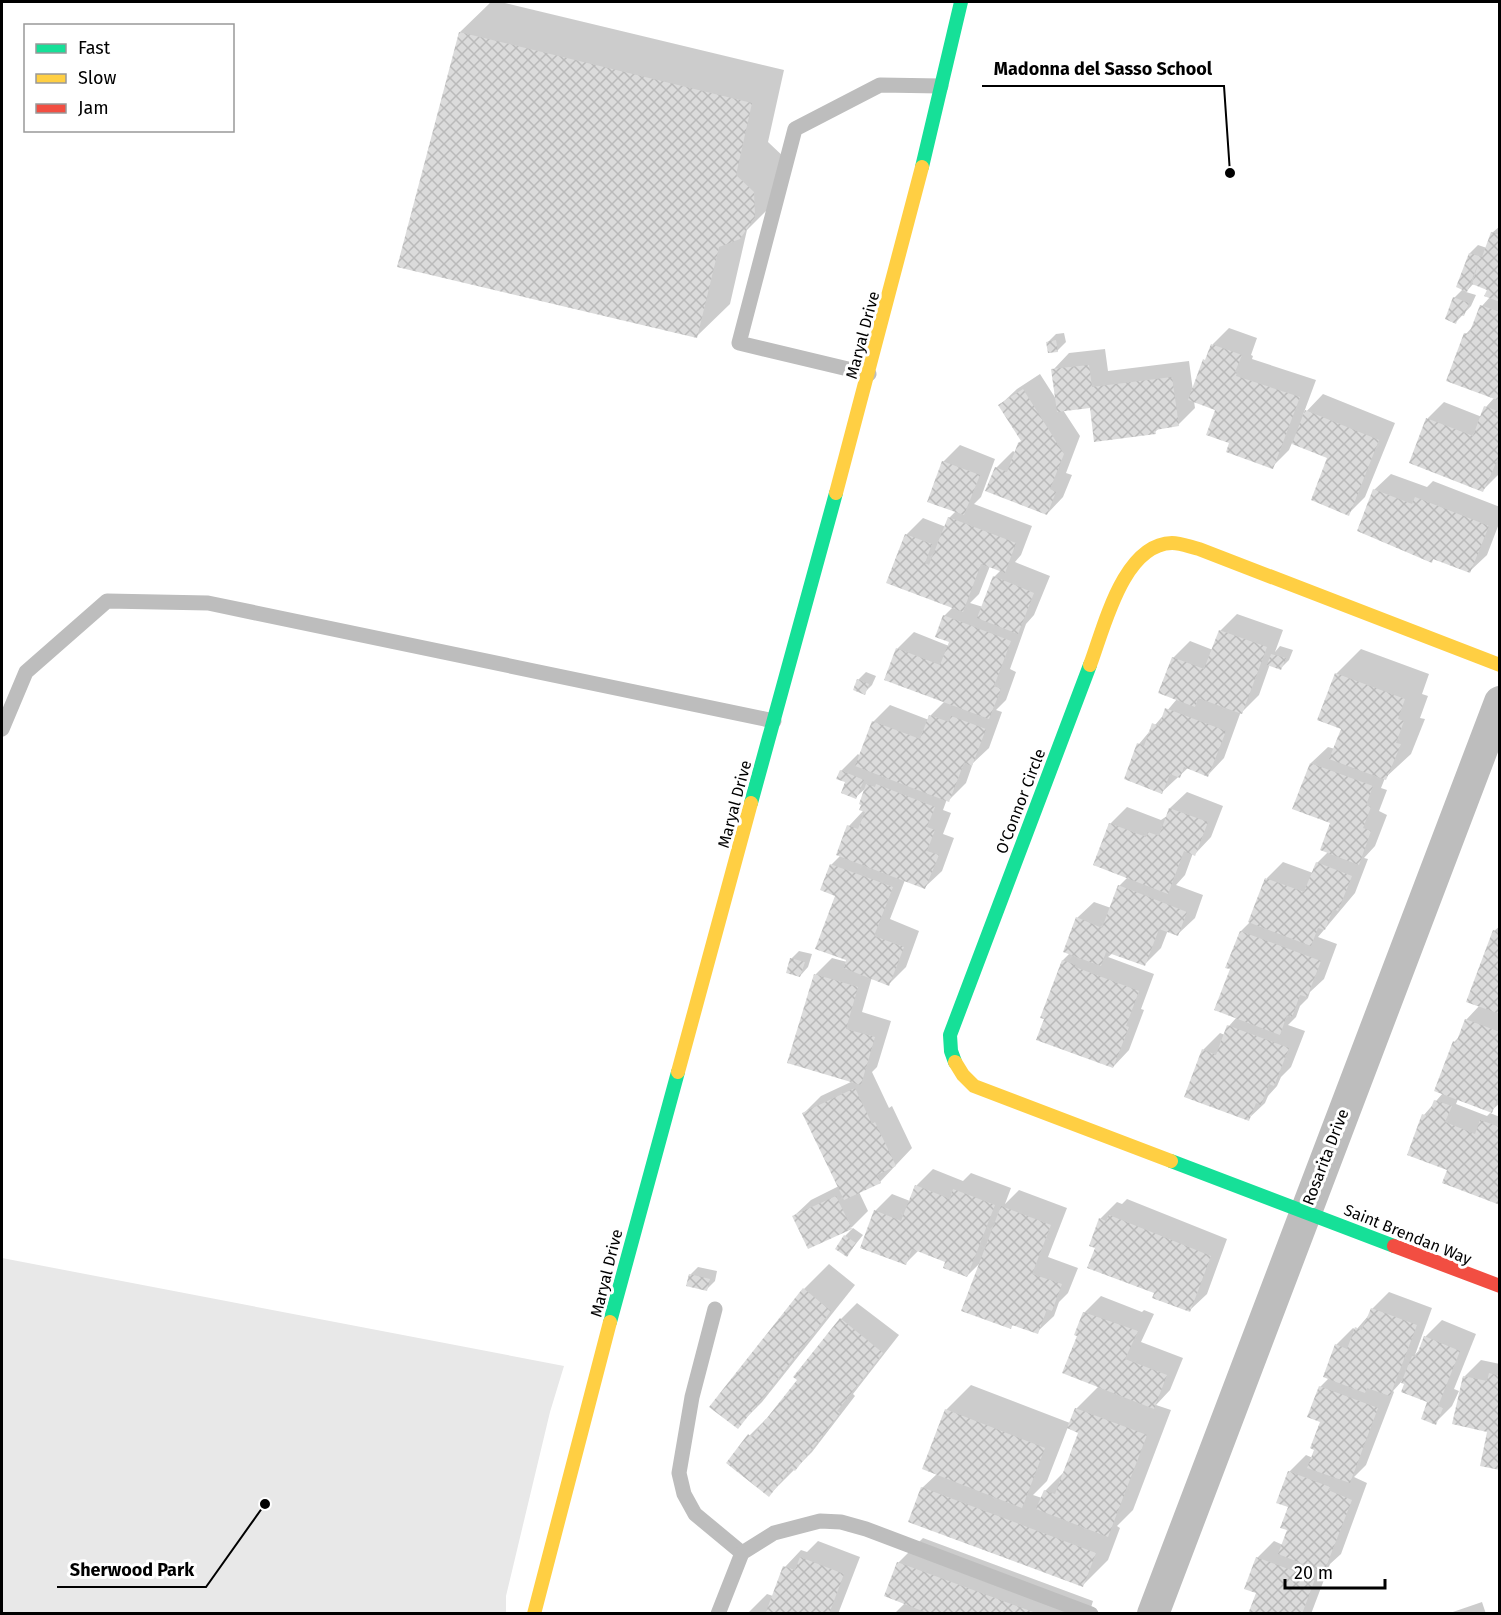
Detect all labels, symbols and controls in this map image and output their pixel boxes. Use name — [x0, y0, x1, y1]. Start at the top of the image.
legend — [24, 24, 234, 132]
text: Fast — [78, 37, 111, 59]
callout: Madonna del Sasso School — [982, 50, 1224, 86]
text: Madonna del Sasso School — [994, 58, 1213, 80]
text: Slow — [78, 67, 117, 89]
text: Jam — [78, 97, 109, 119]
street label: Maryal Drive — [842, 289, 883, 381]
street label: O'Connor Circle — [992, 746, 1049, 856]
street label: Maryal Drive — [714, 758, 755, 850]
street label: Rosarita Drive — [1298, 1106, 1353, 1208]
street label: Saint Brendan Way — [1341, 1200, 1474, 1269]
street label: Maryal Drive — [586, 1227, 627, 1319]
callout: Sherwood Park — [57, 1551, 206, 1587]
scale bar — [1285, 1552, 1386, 1590]
text: Sherwood Park — [70, 1559, 195, 1581]
text: 20 m — [1294, 1562, 1333, 1584]

